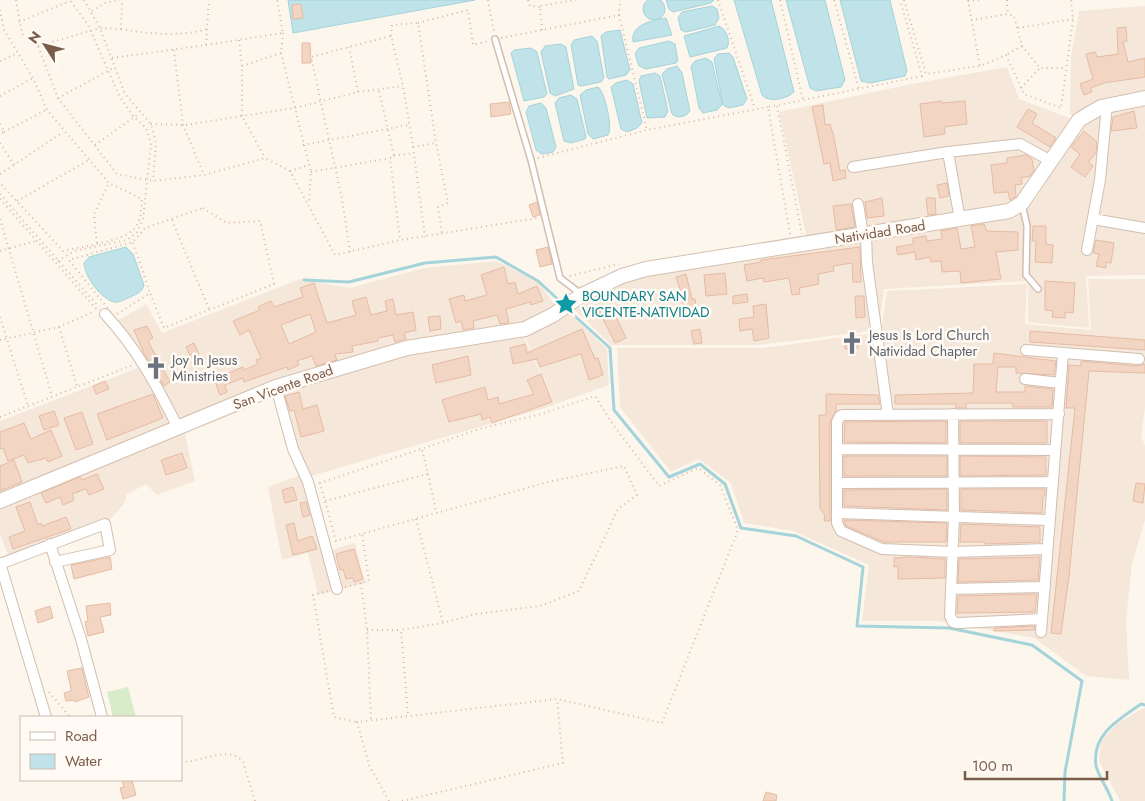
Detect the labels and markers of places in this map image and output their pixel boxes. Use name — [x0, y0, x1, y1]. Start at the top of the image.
place label: BOUNDARY SAN VICENTE-NATIVIDAD — [582, 286, 710, 322]
place icon: BOUNDARY SAN VICENTE-NATIVIDAD — [553, 291, 579, 317]
place label: Jesus Is Lord Church Natividad Chapter — [867, 325, 990, 361]
church icon: Jesus Is Lord Church Natividad Chapter — [839, 330, 865, 356]
place label: Joy In Jesus Ministries — [170, 350, 238, 386]
church icon: Joy In Jesus Ministries — [143, 355, 169, 381]

